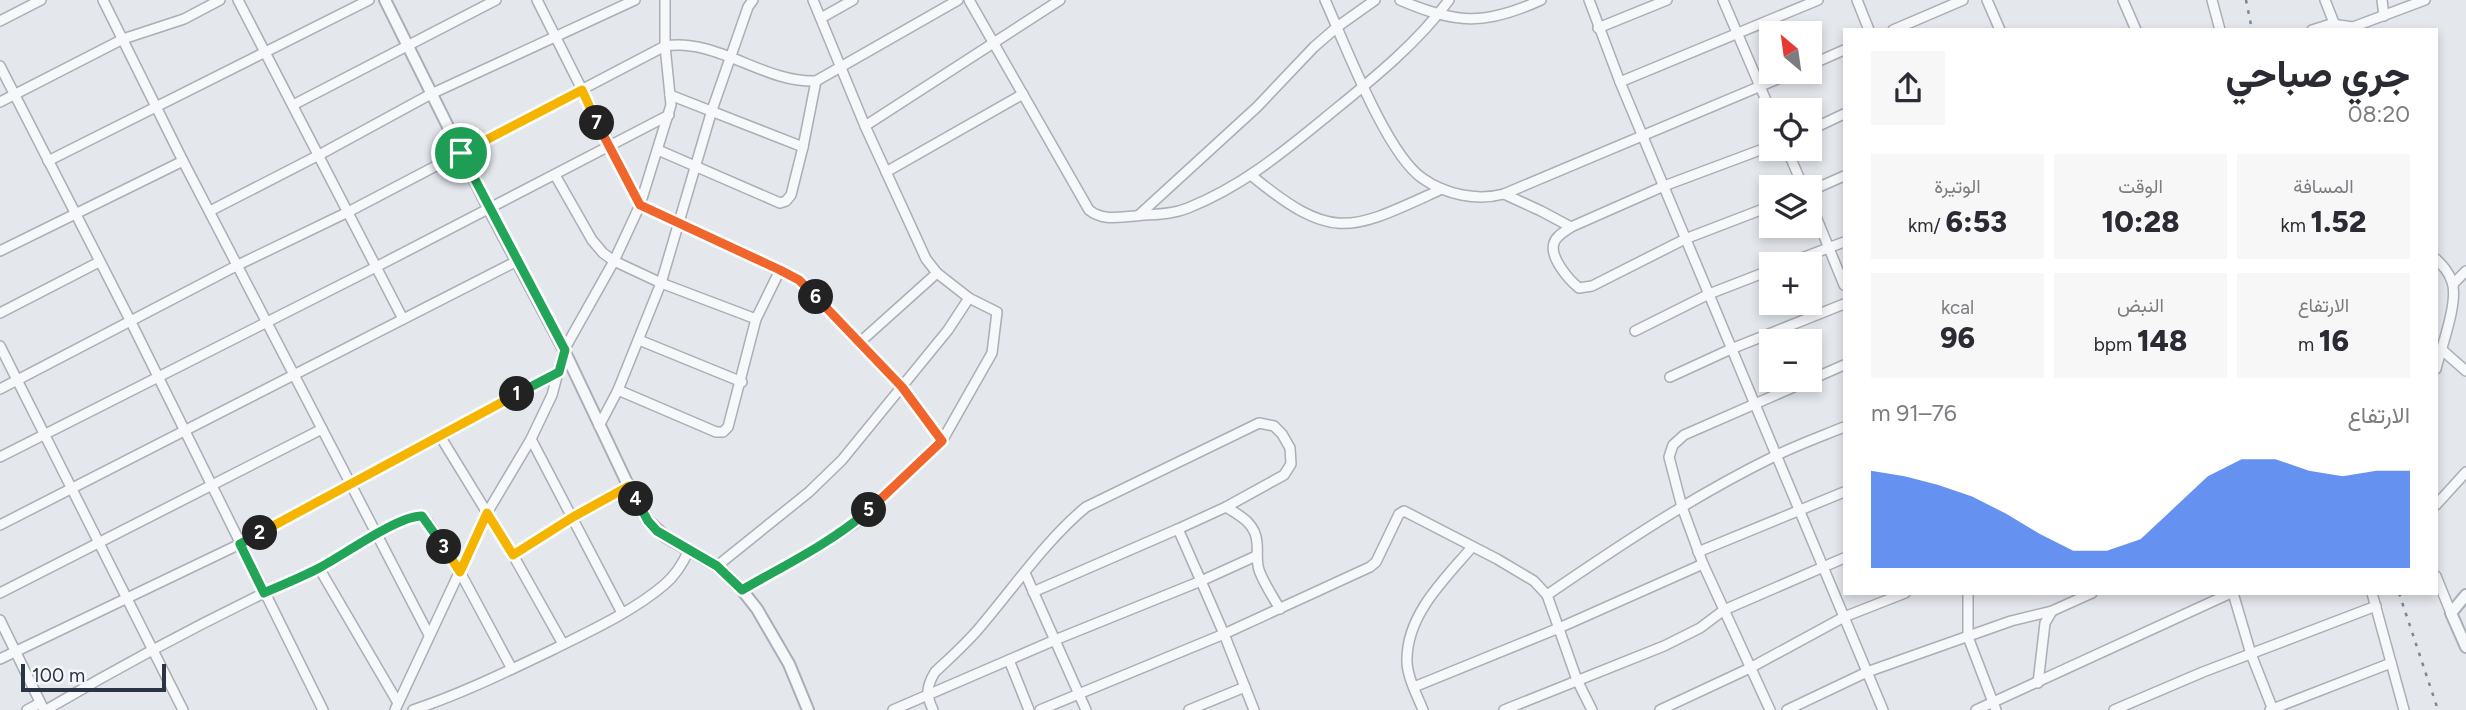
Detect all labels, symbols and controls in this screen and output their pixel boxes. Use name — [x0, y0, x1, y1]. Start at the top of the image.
north arrow — [1759, 21, 1822, 84]
map controls — [1759, 21, 1822, 392]
button: share — [1871, 51, 1945, 125]
text: جري صباحي — [2225, 51, 2410, 97]
button: locate — [1759, 98, 1822, 161]
text: 08:20 — [2348, 100, 2410, 128]
pin: 7 — [580, 106, 614, 140]
text: 7 — [591, 111, 602, 134]
pin — [431, 123, 491, 183]
icon: arrive — [442, 134, 480, 172]
button: layers — [1759, 175, 1822, 238]
text: الوتيرة — [1934, 175, 1981, 198]
text: الوقت — [2118, 175, 2163, 198]
text: المسافة — [2293, 175, 2354, 198]
text: 6:53 — [1945, 203, 2007, 240]
text: 10:28 — [2101, 203, 2180, 240]
text: 1.52 — [2311, 203, 2367, 240]
text: /km — [1908, 214, 1945, 237]
text: km — [2280, 214, 2311, 237]
button: + — [1759, 252, 1822, 315]
pin: 6 — [798, 280, 834, 314]
text: 6 — [810, 285, 821, 308]
text: النبض — [2117, 294, 2164, 317]
text: الارتفاع — [2298, 294, 2349, 317]
text: kcal — [1941, 296, 1974, 319]
text: 96 — [1940, 319, 1975, 356]
text: 148 — [2137, 322, 2187, 359]
text: 16 — [2319, 322, 2349, 359]
button: − — [1759, 329, 1822, 392]
text: bpm — [2094, 333, 2137, 356]
text: m — [2298, 333, 2319, 356]
pin: 1 — [500, 376, 534, 412]
text: 1 — [512, 382, 521, 405]
text: 76–91 m — [1871, 399, 1957, 427]
text: الارتفاع — [2348, 401, 2410, 429]
pin: 4 — [618, 482, 654, 516]
text: 4 — [629, 487, 642, 510]
pin: 5 — [852, 492, 886, 528]
text: 5 — [863, 498, 874, 521]
pin: 2 — [243, 516, 278, 550]
text: 2 — [254, 521, 265, 544]
pin: 3 — [426, 530, 462, 564]
text: 3 — [438, 535, 449, 558]
scale bar — [21, 661, 166, 693]
text: 100 m — [32, 664, 85, 687]

